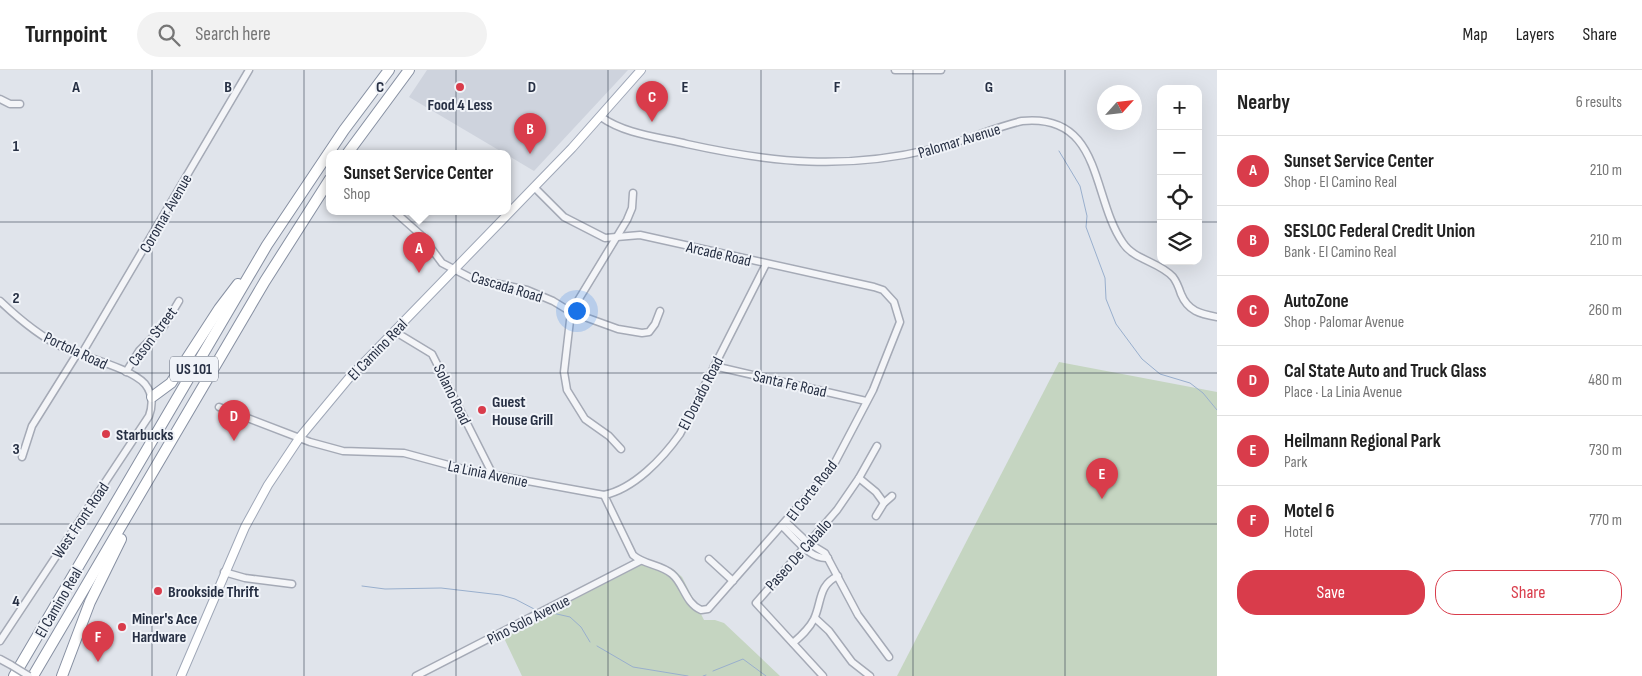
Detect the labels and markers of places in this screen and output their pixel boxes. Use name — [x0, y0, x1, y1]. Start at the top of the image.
marker: Food 4 Less — [454, 81, 466, 93]
pin: C — [636, 81, 668, 122]
place label: Food 4 Less — [428, 96, 492, 115]
pin: B — [514, 113, 546, 154]
pin: A — [403, 232, 435, 273]
place label: Guest House Grill — [492, 393, 553, 430]
pin: D — [218, 400, 250, 441]
marker: Guest House Grill — [476, 404, 488, 416]
place label: Starbucks — [116, 426, 173, 445]
marker: Starbucks — [100, 428, 112, 440]
pin: E — [1086, 458, 1118, 499]
place label: Brookside Thrift — [168, 583, 259, 602]
marker: Brookside Thrift — [152, 585, 164, 597]
place label: Miner's Ace Hardware — [132, 610, 197, 647]
pin: F — [82, 621, 114, 662]
marker: Miner's Ace Hardware — [116, 621, 128, 633]

